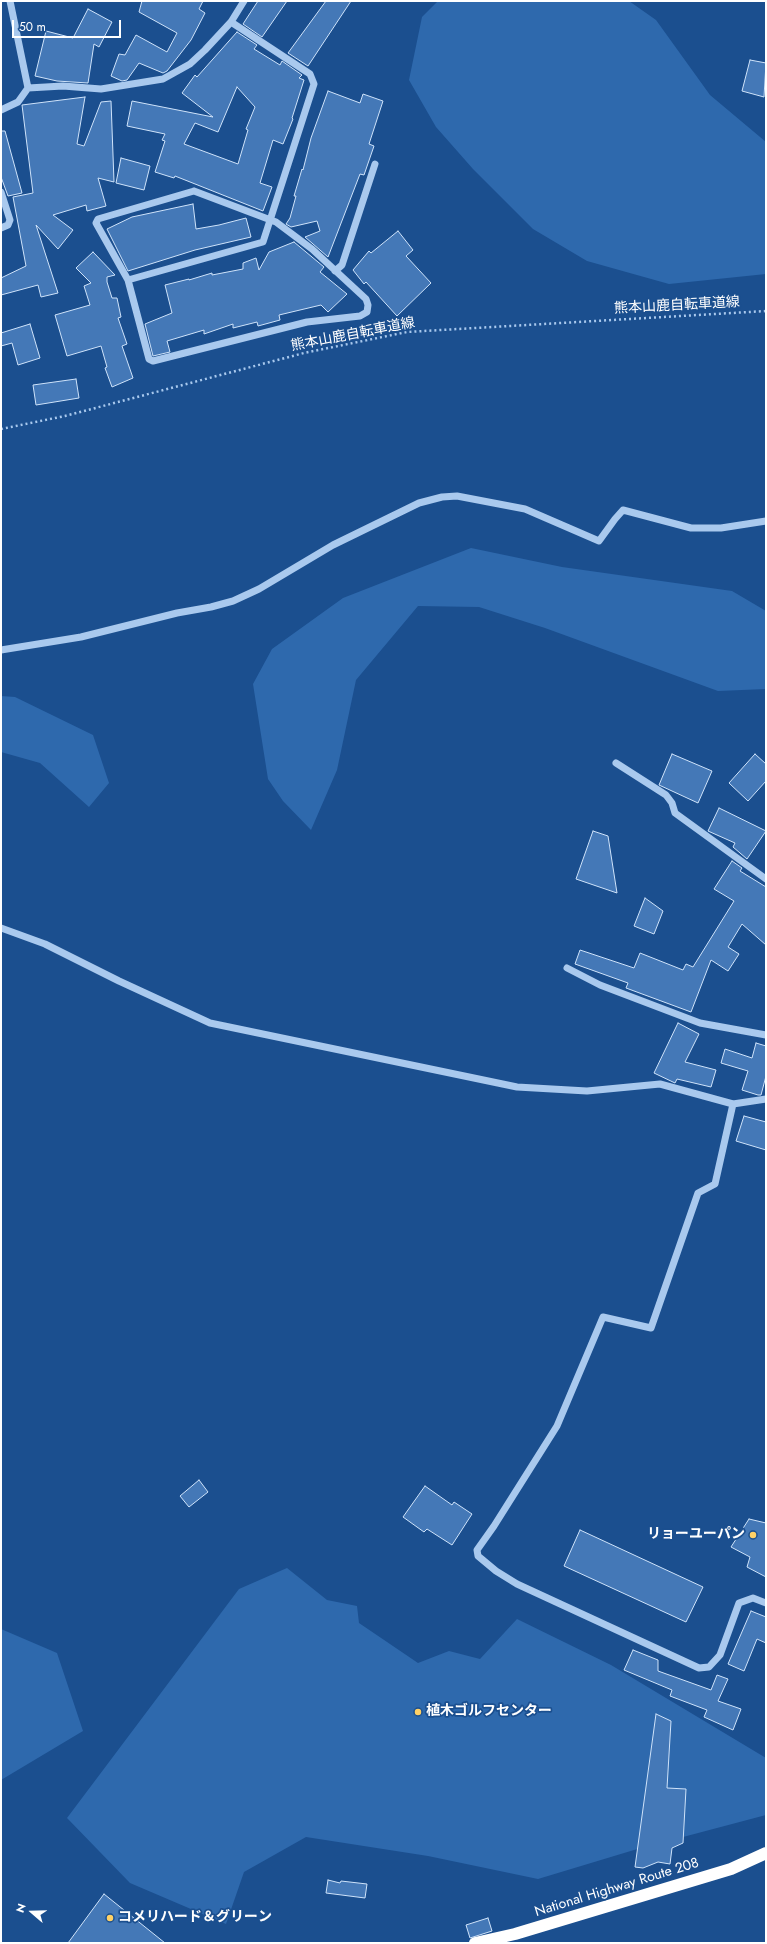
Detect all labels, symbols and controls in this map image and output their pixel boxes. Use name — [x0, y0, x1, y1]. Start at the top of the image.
scale bar — [14, 12, 123, 38]
text: 50 m — [19, 18, 46, 36]
street label: 熊本山鹿自転車道線 — [614, 294, 740, 318]
street label: 熊本山鹿自転車道線 — [290, 315, 416, 355]
place label: リョーユーパン — [647, 1527, 745, 1543]
marker: リョーユーパン — [748, 1530, 758, 1540]
place label: 植木ゴルフセンター — [426, 1704, 552, 1720]
marker: 植木ゴルフセンター — [413, 1707, 423, 1717]
street label: National Highway Route 208 — [533, 1855, 701, 1921]
north arrow — [12, 1892, 52, 1932]
text: N — [12, 1901, 30, 1915]
place label: コメリハード＆グリーン — [118, 1910, 272, 1926]
marker: コメリハード＆グリーン — [105, 1913, 115, 1923]

